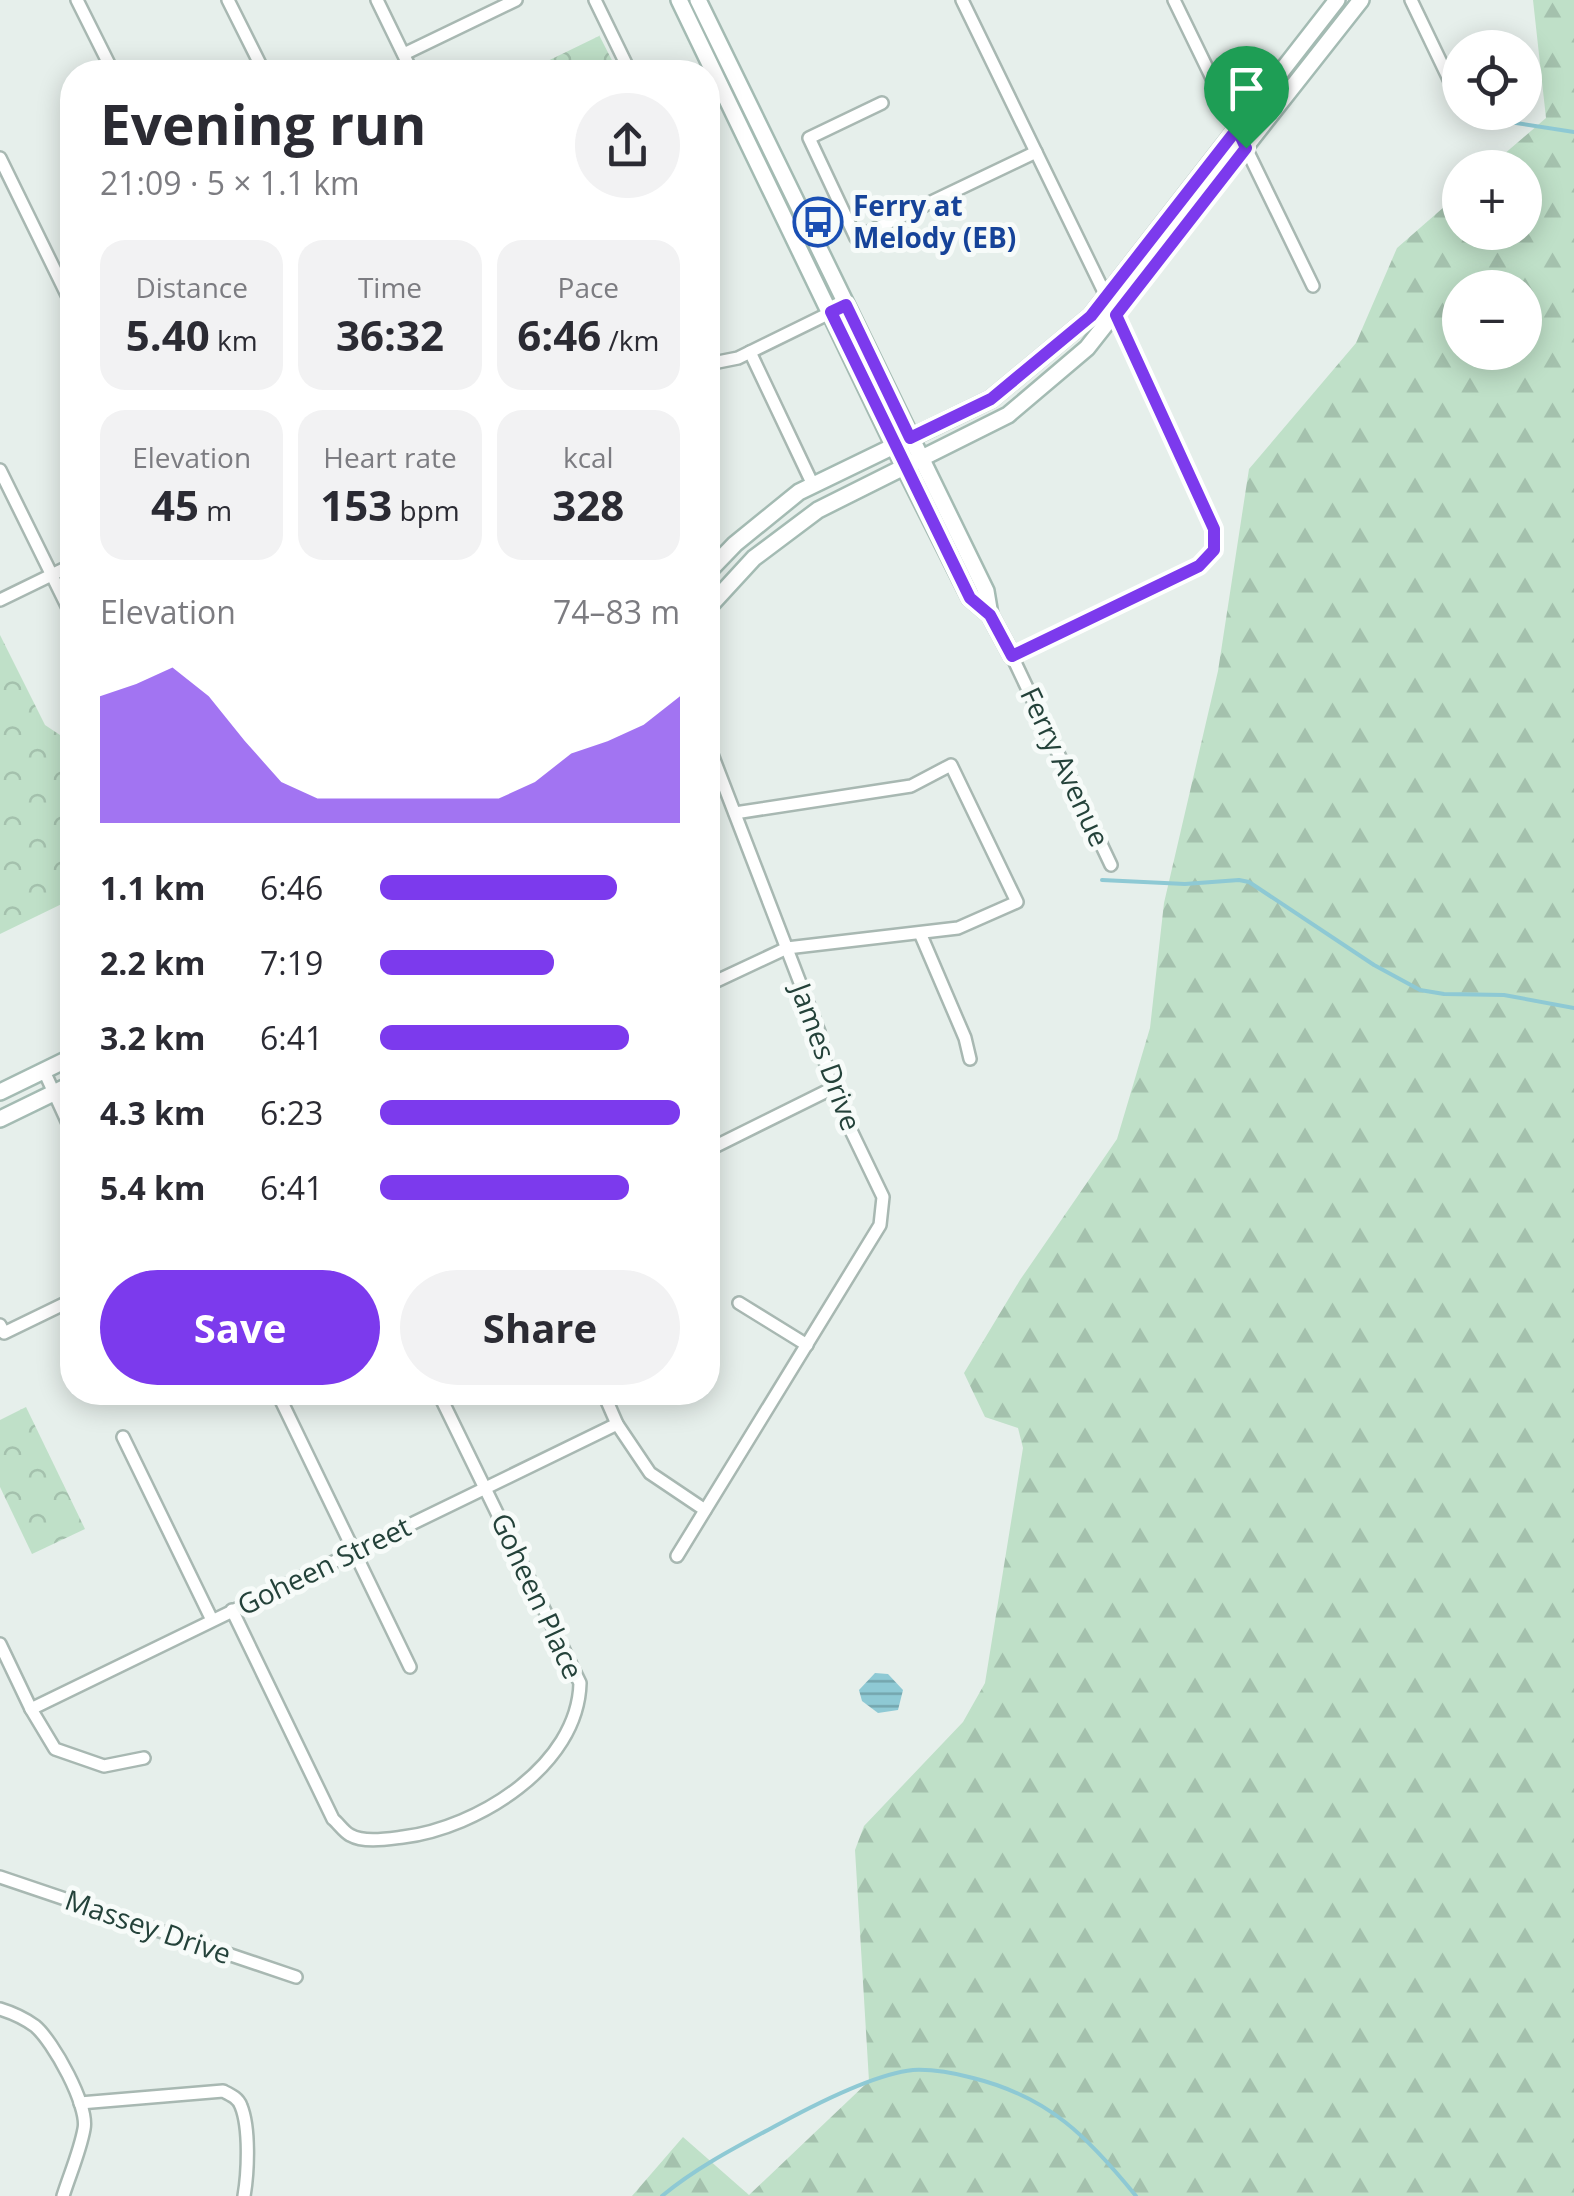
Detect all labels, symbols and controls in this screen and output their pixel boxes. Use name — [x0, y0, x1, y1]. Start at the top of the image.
map controls — [1442, 30, 1542, 370]
button: locate — [1442, 30, 1542, 130]
pin — [1204, 46, 1289, 149]
icon: arrive — [1219, 61, 1274, 116]
text: Evening run — [100, 86, 426, 161]
button: share — [575, 93, 680, 198]
button: + — [1442, 150, 1542, 250]
text: 21:09 · 5 × 1.1 km — [100, 161, 360, 204]
place label: Ferry at Melody (EB) — [853, 186, 1016, 256]
bus stop icon: Ferry at Melody (EB) — [792, 196, 844, 248]
text: Distance — [135, 268, 248, 306]
text: Time — [358, 268, 422, 306]
text: Pace — [558, 268, 619, 306]
button: − — [1442, 270, 1542, 370]
text: 5.40 — [126, 306, 210, 363]
text: 36:32 — [336, 306, 444, 363]
text: 6:46 — [517, 306, 601, 363]
text: km — [210, 321, 258, 359]
text: /km — [601, 321, 659, 359]
text: Elevation — [132, 438, 251, 476]
text: Heart rate — [323, 438, 457, 476]
text: kcal — [563, 438, 614, 476]
text: 45 — [151, 476, 199, 533]
text: 153 — [320, 476, 392, 533]
text: 328 — [552, 476, 624, 533]
text: m — [199, 491, 232, 529]
text: bpm — [392, 491, 460, 529]
text: Elevation — [100, 590, 236, 633]
text: 74–83 m — [553, 590, 680, 633]
street label: Ferry Avenue — [1012, 681, 1119, 852]
text: 1.1 km — [100, 866, 205, 909]
text: 6:46 — [260, 866, 323, 909]
text: 2.2 km — [100, 941, 205, 984]
text: 7:19 — [260, 941, 323, 984]
street label: James Drive — [782, 975, 871, 1135]
text: 3.2 km — [100, 1016, 205, 1059]
text: 6:41 — [260, 1016, 323, 1059]
text: 4.3 km — [100, 1091, 205, 1134]
text: 6:23 — [260, 1091, 323, 1134]
text: 5.4 km — [100, 1166, 205, 1209]
text: 6:41 — [260, 1166, 323, 1209]
button: Save — [100, 1270, 380, 1385]
button: Share — [400, 1270, 680, 1385]
street label: Goheen Place — [483, 1506, 593, 1685]
street label: Goheen Street — [231, 1507, 417, 1623]
street label: Massey Drive — [60, 1880, 236, 1972]

